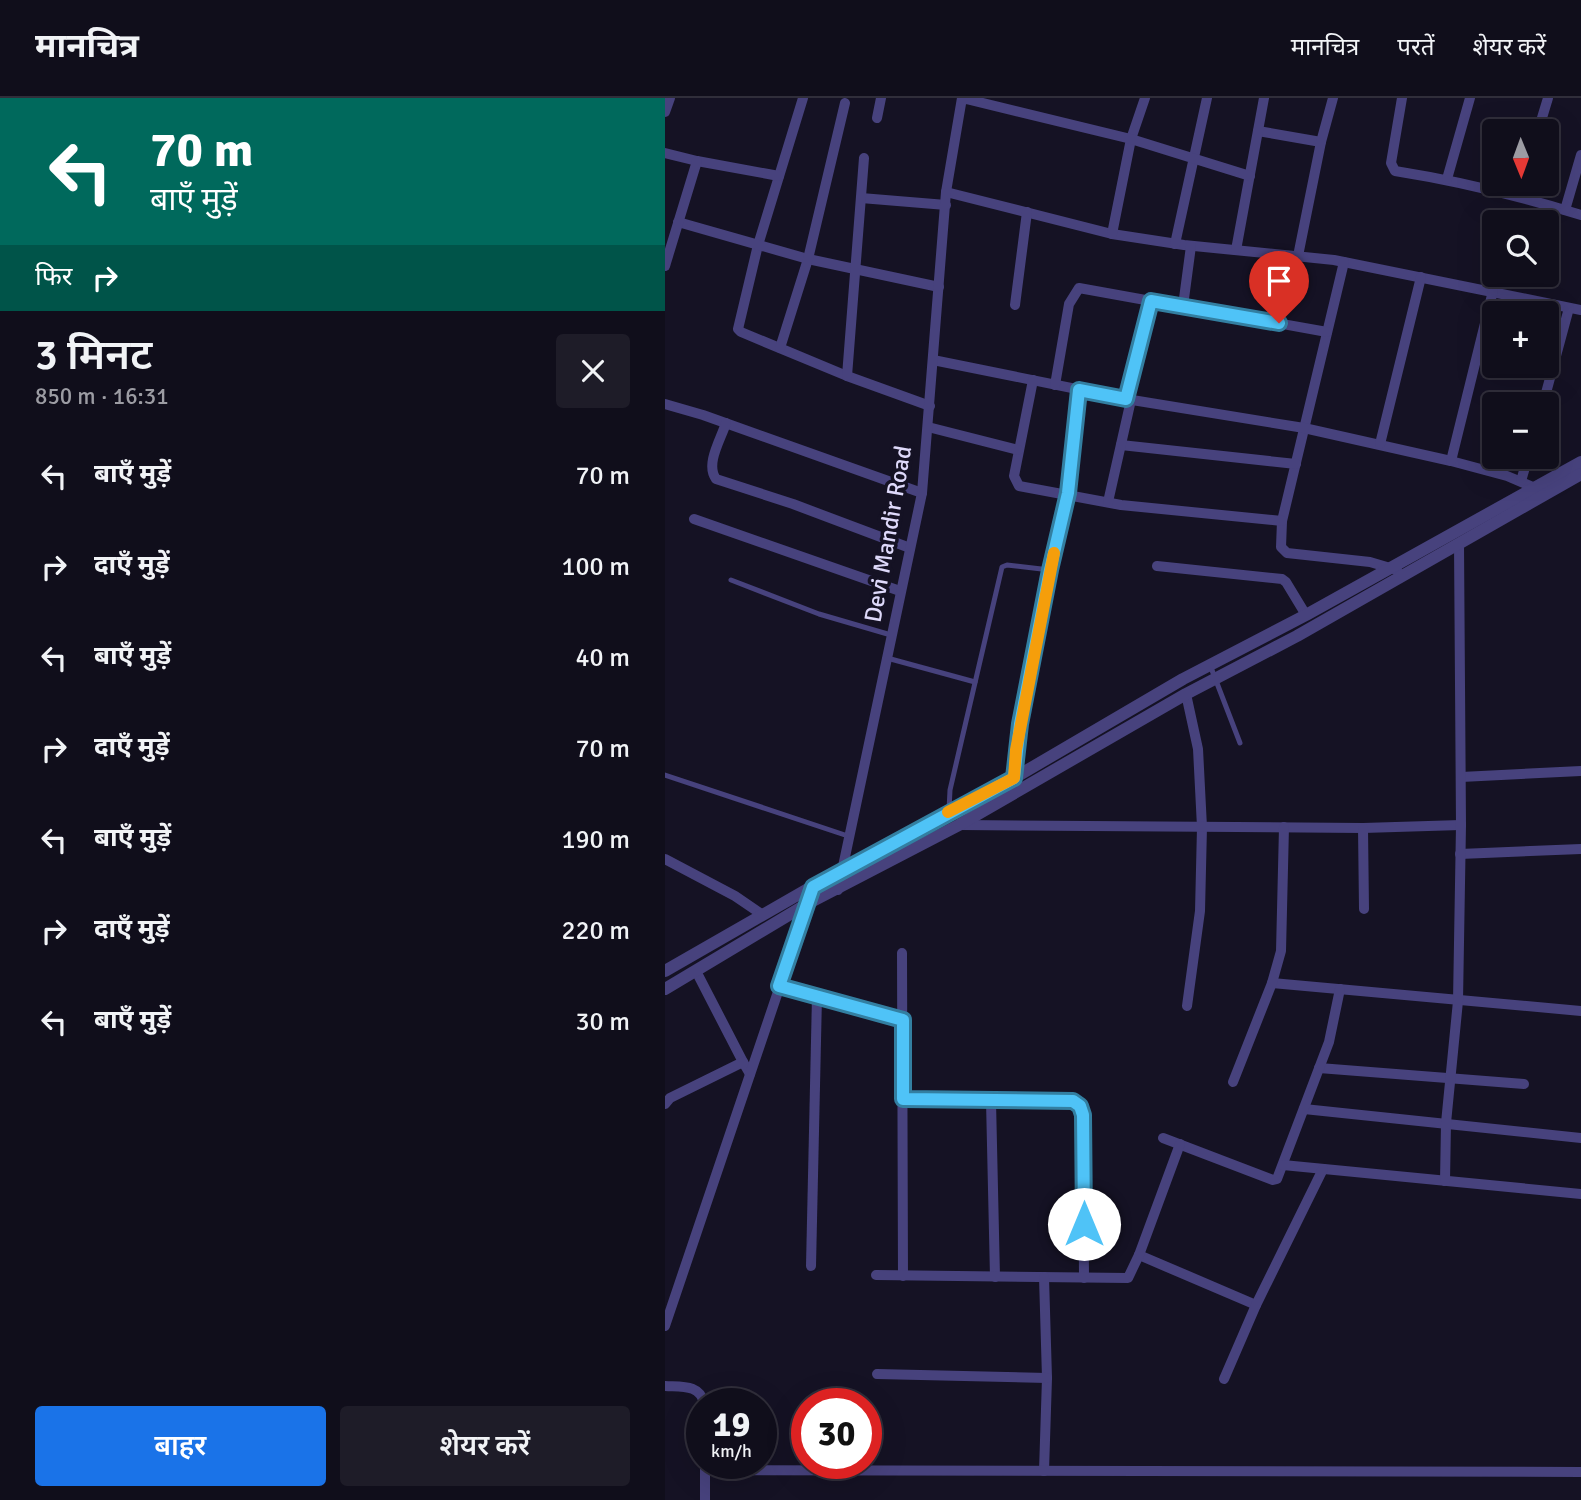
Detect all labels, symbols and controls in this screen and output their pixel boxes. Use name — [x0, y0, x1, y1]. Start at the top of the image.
text: मानचित्र — [35, 26, 139, 67]
text: मानचित्र — [1291, 32, 1359, 62]
text: परतें — [1397, 32, 1434, 62]
text: शेयर करें — [1472, 32, 1546, 62]
north arrow — [1482, 119, 1559, 196]
map controls — [1482, 119, 1559, 469]
text: 70 m — [150, 120, 253, 180]
icon: left — [35, 126, 126, 217]
text: बाएँ मुड़ें — [150, 180, 238, 219]
button: search — [1482, 210, 1559, 287]
pin — [1249, 251, 1309, 323]
icon: right — [86, 259, 124, 297]
text: फिर — [35, 261, 72, 293]
icon: arrive — [1260, 262, 1298, 300]
button: + — [1482, 301, 1559, 378]
text: 3 मिनट — [35, 330, 152, 381]
button: close — [556, 334, 630, 408]
text: 850 m · 16:31 — [35, 382, 169, 411]
button: − — [1482, 392, 1559, 469]
street label: Devi Mandir Road — [858, 443, 918, 625]
icon: left — [35, 457, 73, 495]
text: बाएँ मुड़ें — [94, 458, 171, 490]
text: 70 m — [575, 460, 630, 492]
icon: right — [35, 548, 73, 586]
text: दाएँ मुड़ें — [94, 549, 170, 581]
text: 100 m — [561, 551, 630, 583]
icon: left — [35, 639, 73, 677]
text: बाएँ मुड़ें — [94, 640, 171, 672]
text: 40 m — [575, 642, 630, 674]
icon: right — [35, 730, 73, 768]
text: दाएँ मुड़ें — [94, 731, 170, 763]
text: 70 m — [575, 733, 630, 765]
icon: left — [35, 821, 73, 859]
text: बाएँ मुड़ें — [94, 822, 171, 854]
text: 190 m — [561, 824, 630, 856]
icon: right — [35, 912, 73, 950]
text: दाएँ मुड़ें — [94, 913, 170, 945]
text: 220 m — [561, 915, 630, 947]
icon: left — [35, 1003, 73, 1041]
text: बाएँ मुड़ें — [94, 1004, 171, 1036]
text: 30 m — [575, 1006, 630, 1038]
position arrow — [1047, 1187, 1121, 1261]
speed limit sign: 30 — [791, 1388, 882, 1479]
text: 19 — [713, 1403, 750, 1446]
button: बाहर — [35, 1406, 326, 1486]
button: शेयर करें — [340, 1406, 630, 1486]
text: km/h — [711, 1440, 752, 1462]

